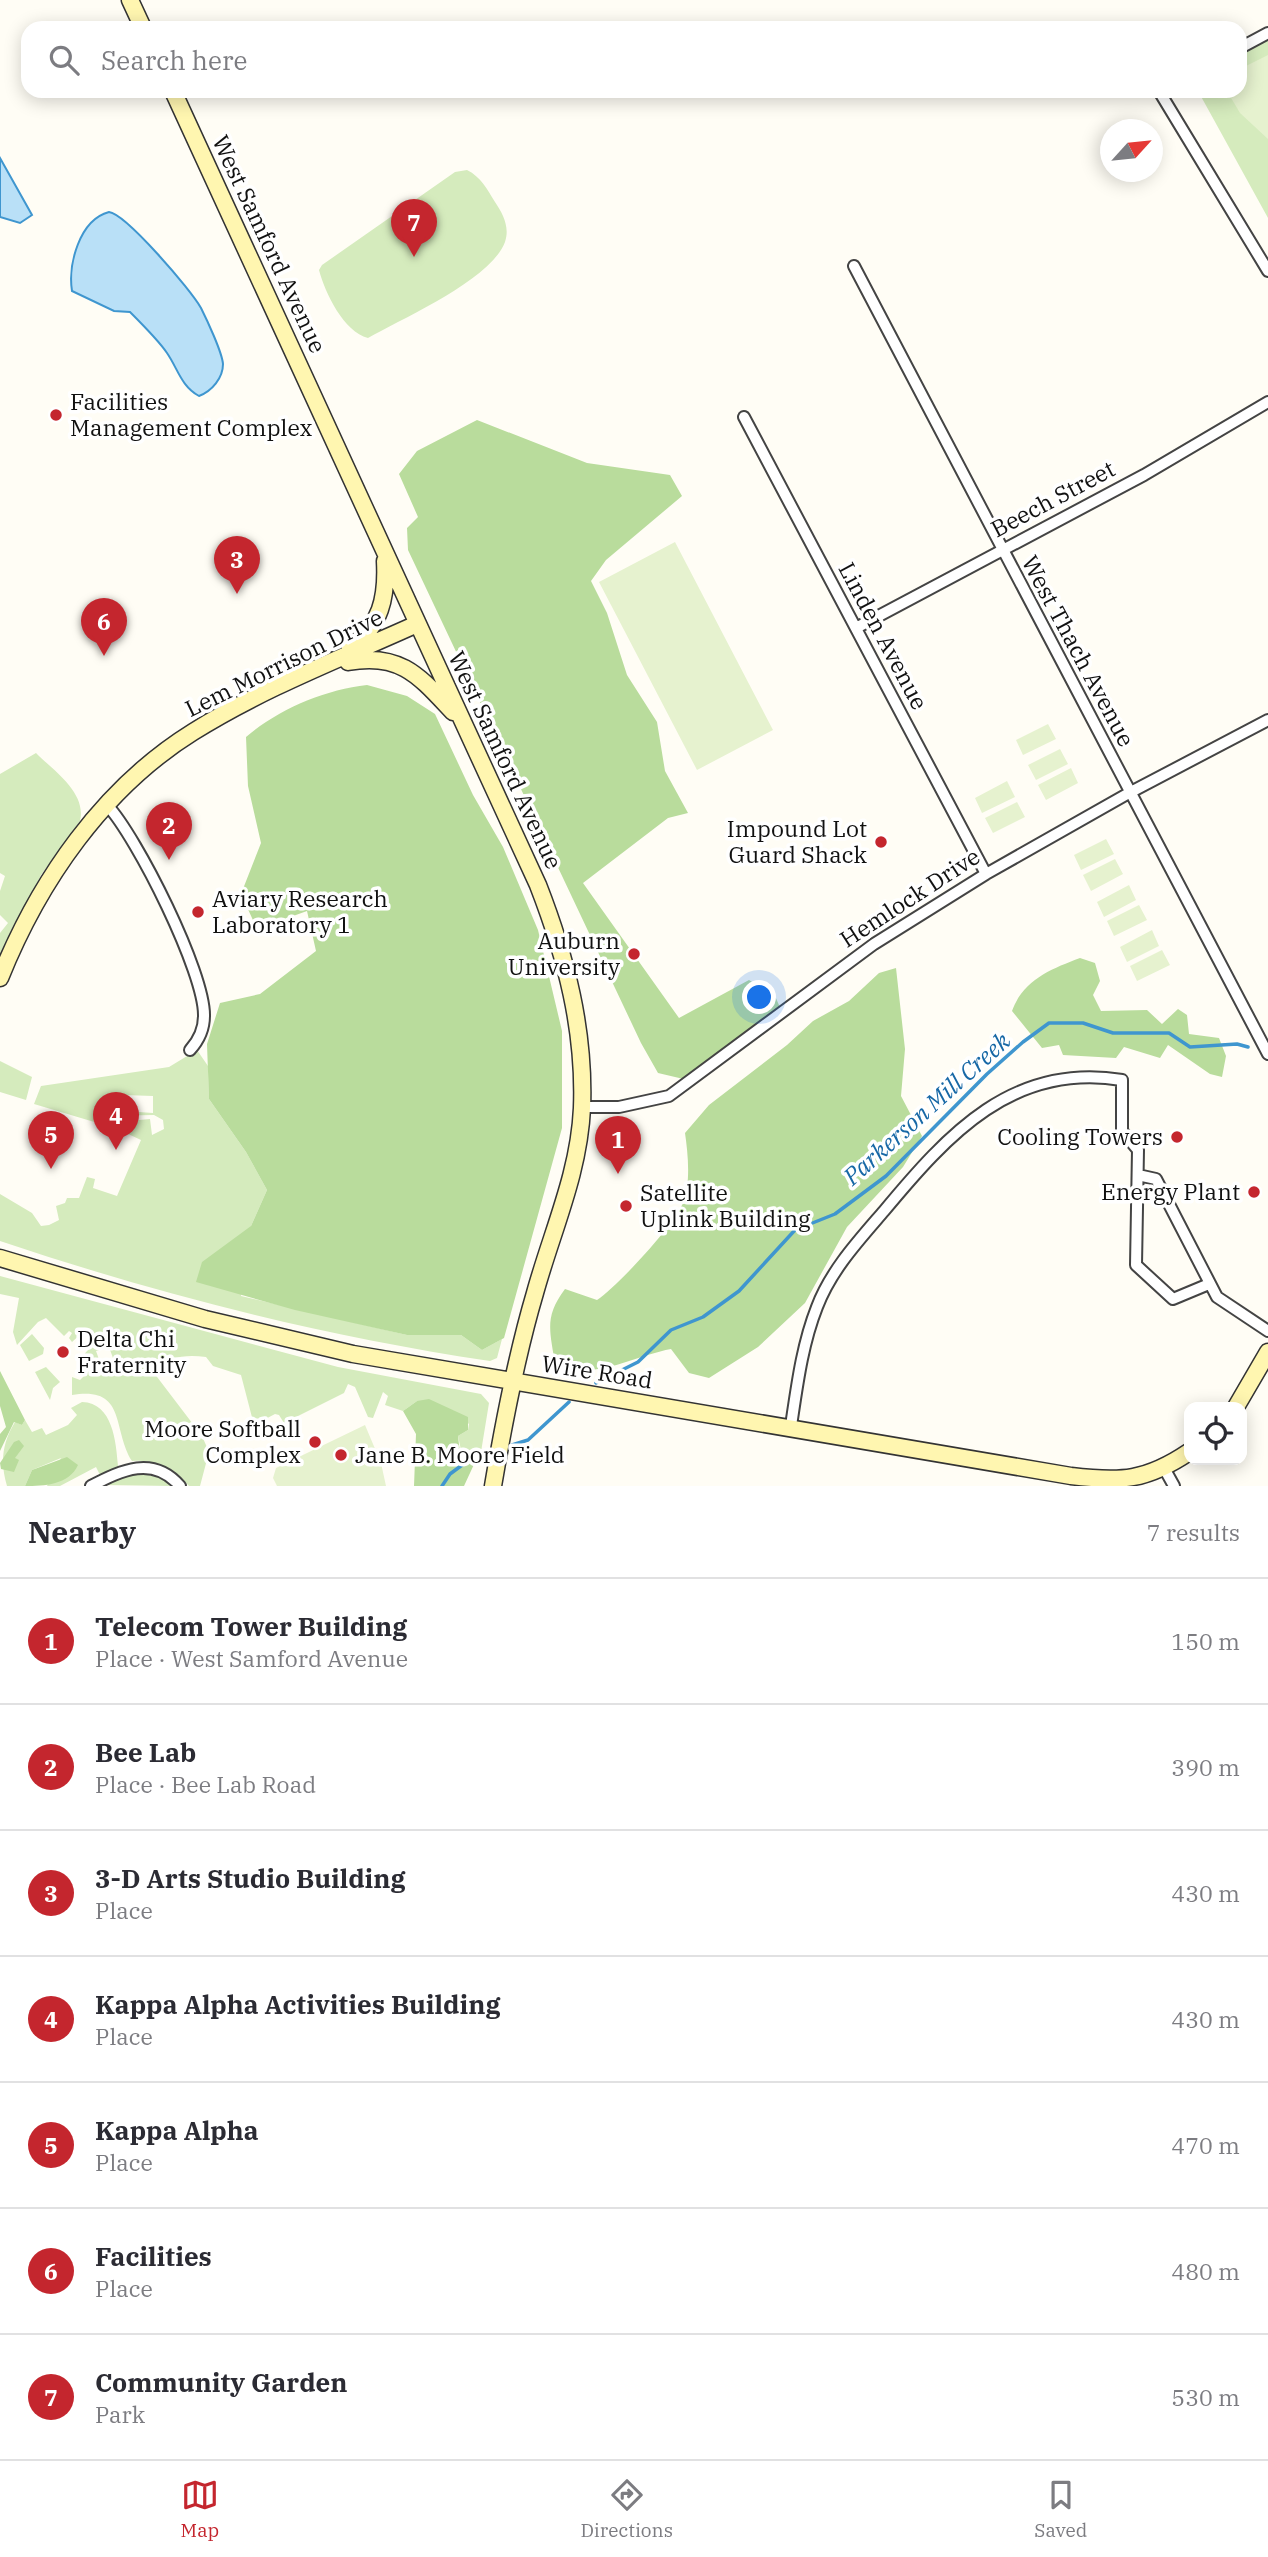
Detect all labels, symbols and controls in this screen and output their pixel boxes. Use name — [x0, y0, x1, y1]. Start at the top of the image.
search box — [21, 21, 1247, 98]
icon: search — [45, 41, 83, 79]
text: Search here — [101, 43, 247, 77]
north arrow — [1100, 119, 1163, 182]
street label: West Samford Avenue — [206, 130, 334, 357]
pin: 7 — [391, 199, 437, 257]
place label: Facilities Management Complex — [70, 386, 313, 442]
marker: Facilities Management Complex — [48, 407, 64, 423]
street label: Beech Street — [985, 453, 1120, 543]
pin: 3 — [214, 536, 260, 594]
street label: West Thach Avenue — [1016, 550, 1142, 751]
street label: Linden Avenue — [832, 557, 935, 714]
pin: 6 — [81, 598, 127, 656]
street label: Lem Morrison Drive — [180, 601, 387, 723]
street label: West Samford Avenue — [442, 646, 570, 873]
pin: 2 — [146, 802, 192, 860]
place label: Impound Lot Guard Shack — [727, 813, 868, 869]
marker: Impound Lot Guard Shack — [873, 834, 889, 850]
street label: Hemlock Drive — [834, 841, 985, 954]
place label: Aviary Research Laboratory 1 — [212, 883, 388, 939]
marker: Aviary Research Laboratory 1 — [190, 904, 206, 920]
place label: Auburn University — [508, 925, 621, 981]
marker: Auburn University — [626, 946, 642, 962]
your location — [742, 980, 776, 1014]
water label: Parkerson Mill Creek — [835, 1025, 1017, 1192]
pin: 4 — [93, 1092, 139, 1150]
pin: 5 — [28, 1111, 74, 1169]
pin: 1 — [595, 1116, 641, 1174]
place label: Cooling Towers — [997, 1121, 1163, 1151]
marker: Cooling Towers — [1169, 1129, 1185, 1145]
place label: Energy Plant — [1101, 1176, 1240, 1206]
place label: Satellite Uplink Building — [640, 1177, 811, 1233]
marker: Energy Plant — [1246, 1184, 1262, 1200]
marker: Satellite Uplink Building — [618, 1198, 634, 1214]
place label: Delta Chi Fraternity — [77, 1323, 187, 1379]
marker: Delta Chi Fraternity — [55, 1344, 71, 1360]
street label: Wire Road — [540, 1347, 655, 1395]
map controls — [1184, 1402, 1247, 1465]
button: locate — [1184, 1402, 1247, 1465]
place label: Moore Softball Complex — [144, 1413, 301, 1469]
marker: Moore Softball Complex — [307, 1434, 323, 1450]
place label: Jane B. Moore Field — [355, 1439, 565, 1469]
marker: Jane B. Moore Field — [333, 1447, 349, 1463]
text: Nearby — [28, 1512, 136, 1551]
text: 7 results — [1147, 1517, 1240, 1547]
text: Telecom Tower Building — [95, 1609, 407, 1643]
text: 1 — [44, 1626, 58, 1656]
text: 150 m — [1171, 1626, 1240, 1656]
text: Place · West Samford Avenue — [95, 1643, 408, 1673]
text: Bee Lab — [95, 1735, 196, 1769]
text: 2 — [44, 1752, 58, 1782]
text: 390 m — [1171, 1752, 1240, 1782]
text: Place · Bee Lab Road — [95, 1769, 316, 1799]
text: 3-D Arts Studio Building — [95, 1861, 406, 1895]
text: 3 — [44, 1878, 58, 1908]
text: 430 m — [1171, 1878, 1240, 1908]
text: Place — [95, 1895, 153, 1925]
text: Kappa Alpha Activities Building — [95, 1987, 500, 2021]
text: 4 — [44, 2004, 58, 2034]
text: 430 m — [1171, 2004, 1240, 2034]
text: Place — [95, 2021, 153, 2051]
text: Kappa Alpha — [95, 2113, 259, 2147]
text: 5 — [44, 2130, 58, 2160]
text: 470 m — [1171, 2130, 1240, 2160]
text: Place — [95, 2147, 153, 2177]
text: Facilities — [95, 2239, 212, 2273]
text: 6 — [44, 2256, 58, 2286]
text: 480 m — [1171, 2256, 1240, 2286]
text: Place — [95, 2273, 153, 2303]
text: Community Garden — [95, 2365, 348, 2399]
text: 7 — [44, 2382, 58, 2412]
text: 530 m — [1171, 2382, 1240, 2412]
text: Park — [95, 2399, 145, 2429]
tab: Map — [181, 2476, 219, 2542]
tab: Directions — [580, 2476, 673, 2542]
tab: Saved — [1034, 2476, 1087, 2542]

